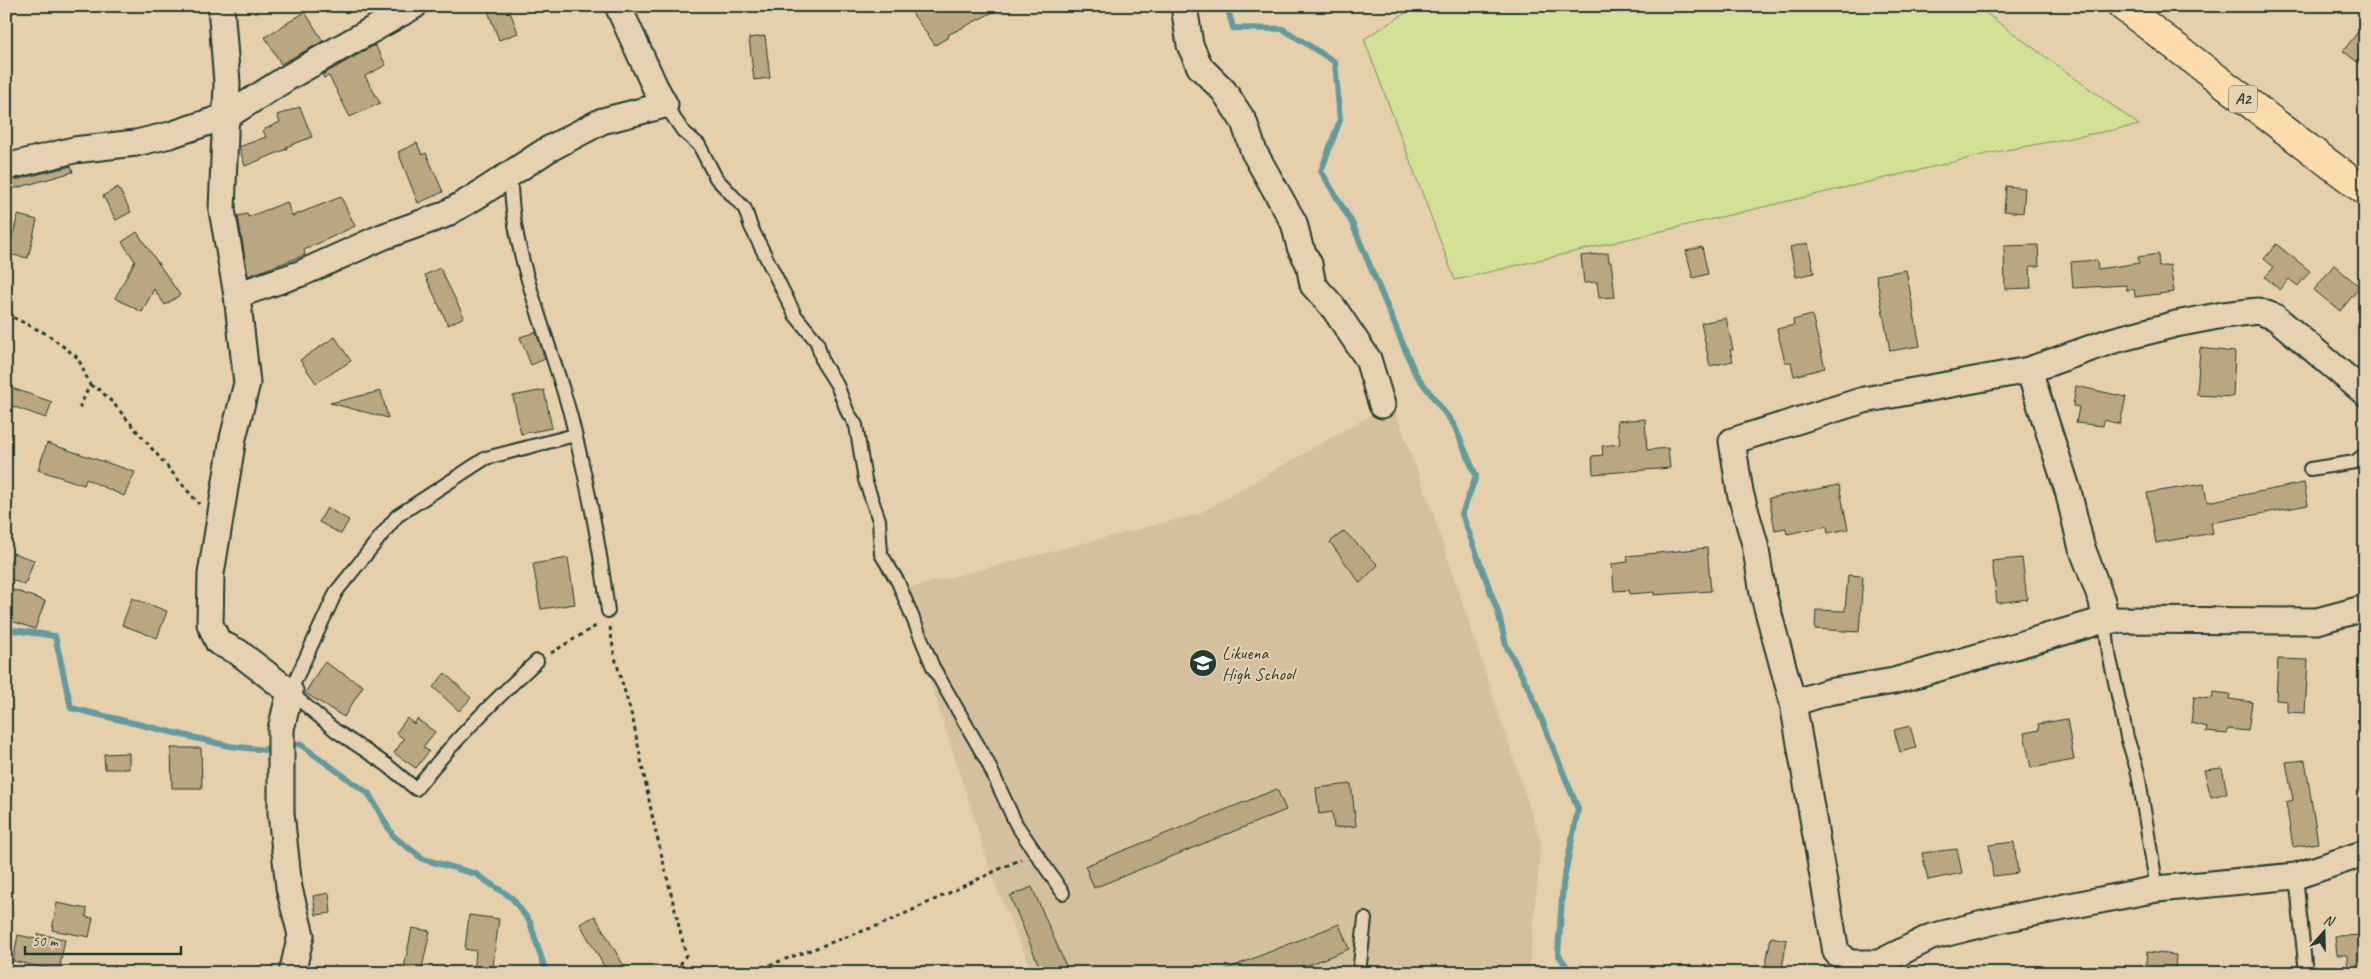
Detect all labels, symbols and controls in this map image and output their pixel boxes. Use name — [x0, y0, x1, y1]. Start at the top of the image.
road number: A2 — [2229, 86, 2257, 112]
place label: Likuena High School — [1222, 642, 1297, 685]
school or university icon: Likuena High School — [1188, 648, 1218, 678]
north arrow — [2298, 906, 2348, 956]
text: N — [2321, 911, 2337, 931]
scale bar — [25, 924, 181, 956]
text: 50 m — [32, 932, 59, 951]

